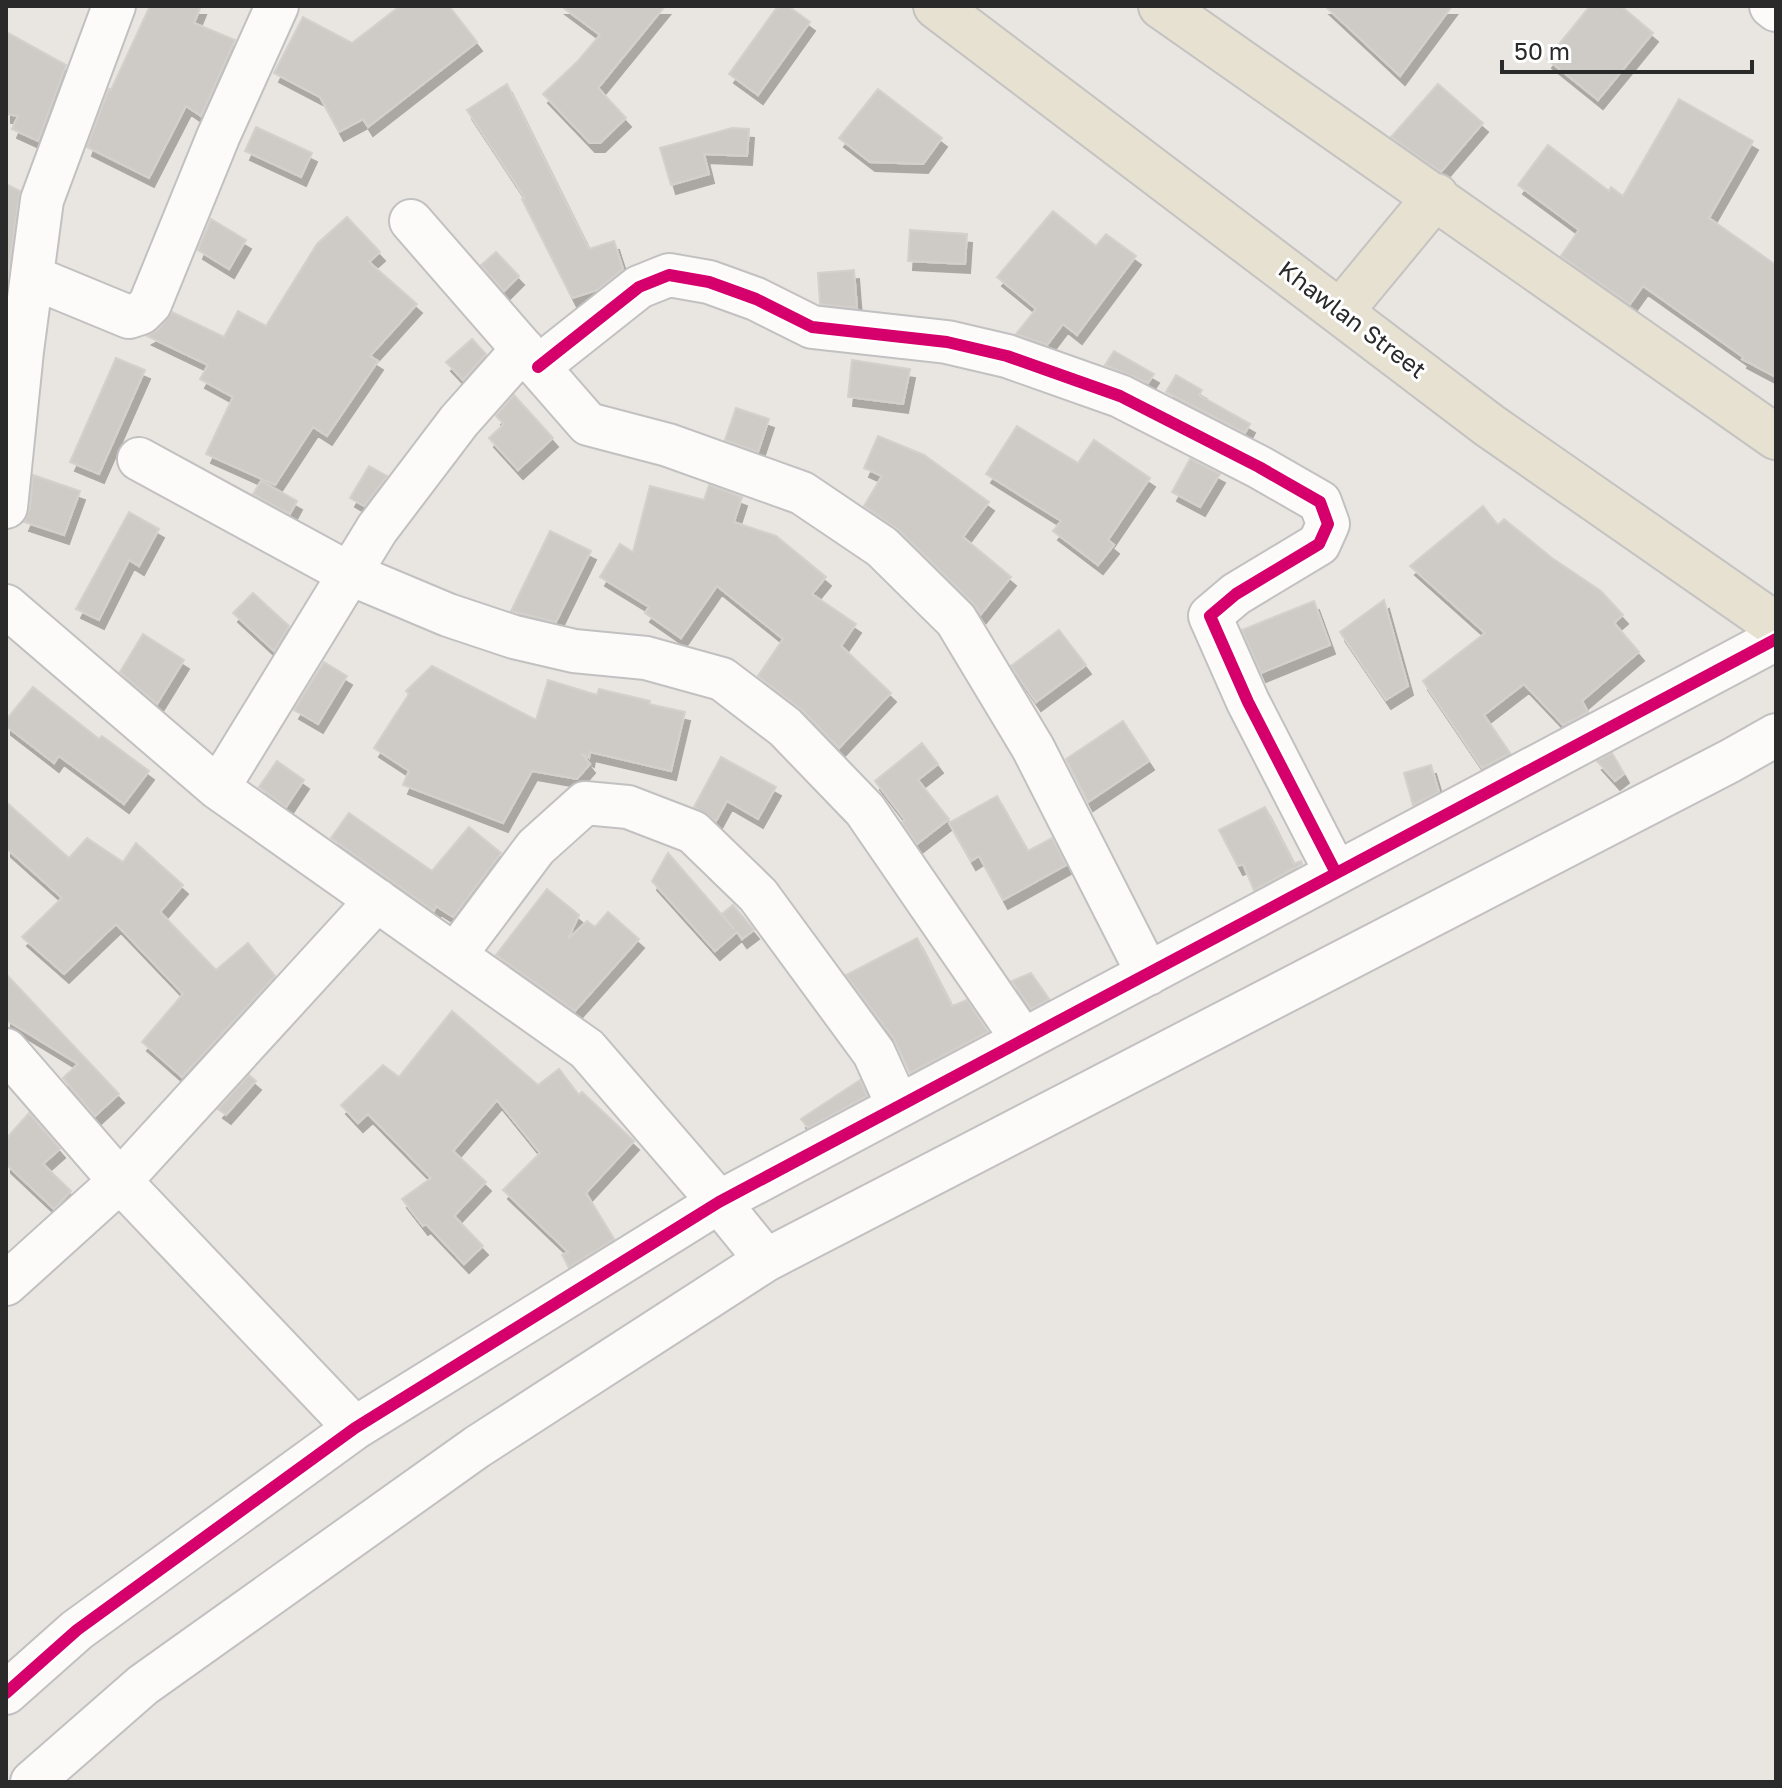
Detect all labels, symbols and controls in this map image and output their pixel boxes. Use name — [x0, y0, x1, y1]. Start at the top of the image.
scale bar — [1502, 24, 1752, 74]
text: 50 m — [1514, 36, 1570, 65]
street label: Khawlan Street — [1273, 254, 1432, 384]

